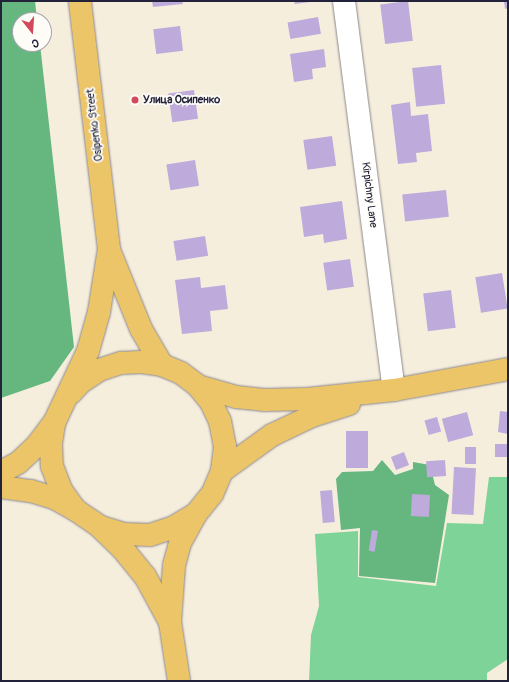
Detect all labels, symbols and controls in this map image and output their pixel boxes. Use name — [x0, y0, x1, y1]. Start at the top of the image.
north arrow — [12, 12, 52, 52]
text: С — [30, 36, 41, 50]
street label: Osipenko Street — [84, 88, 106, 162]
place label: Улица Осипенко — [143, 93, 220, 107]
marker: Улица Осипенко — [130, 95, 140, 105]
street label: Kirpichny Lane — [358, 161, 380, 229]

